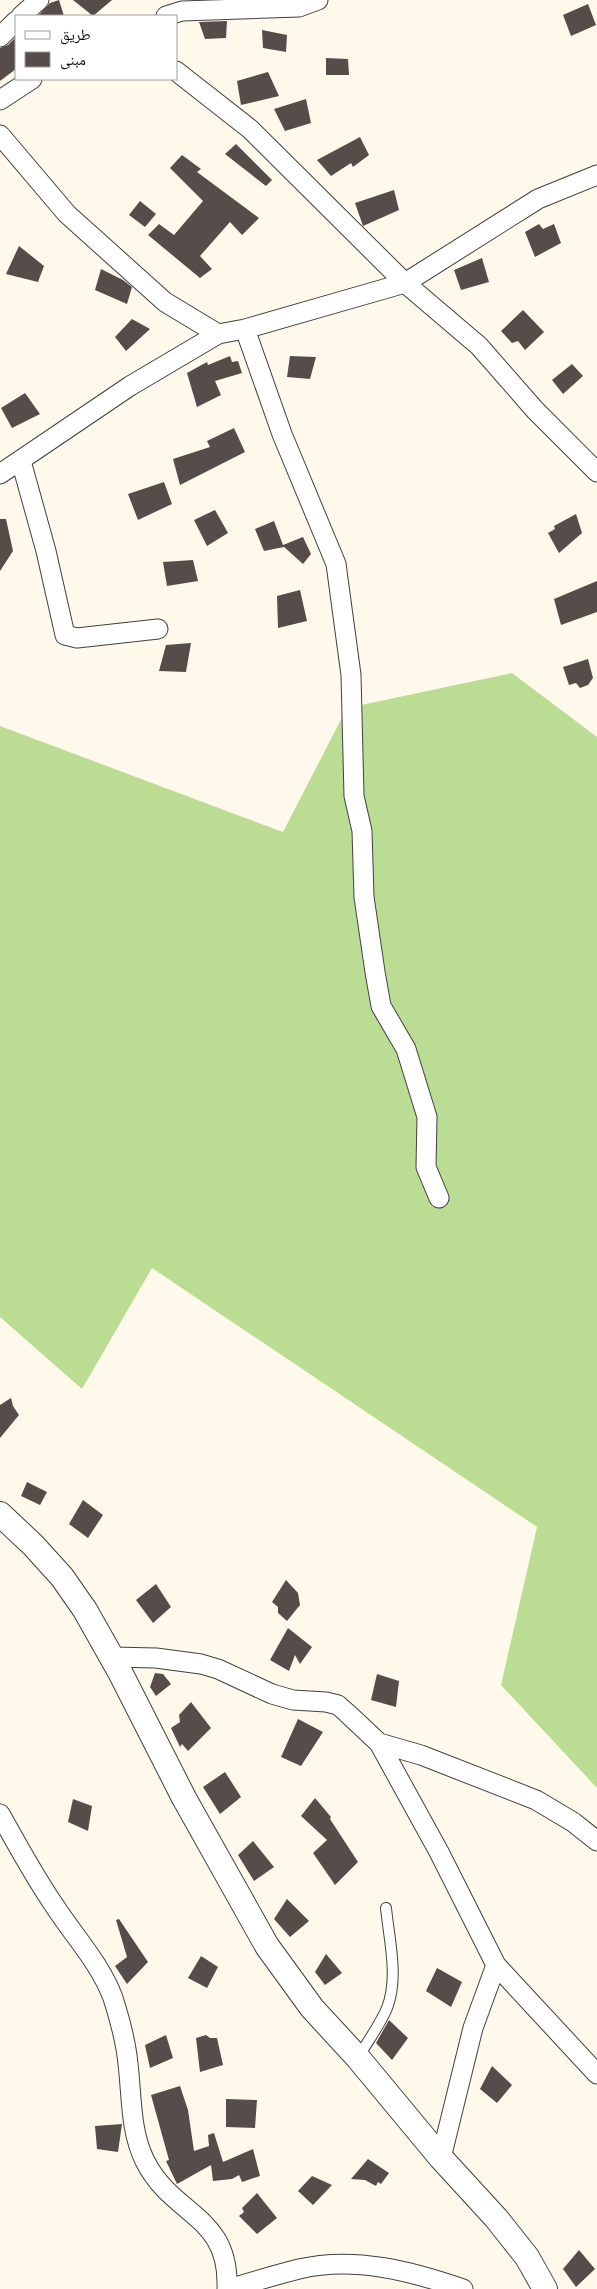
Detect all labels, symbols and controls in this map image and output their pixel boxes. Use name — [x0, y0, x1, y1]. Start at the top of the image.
legend — [15, 15, 178, 80]
text: طريق — [60, 22, 91, 45]
text: مبنى — [60, 47, 86, 70]

